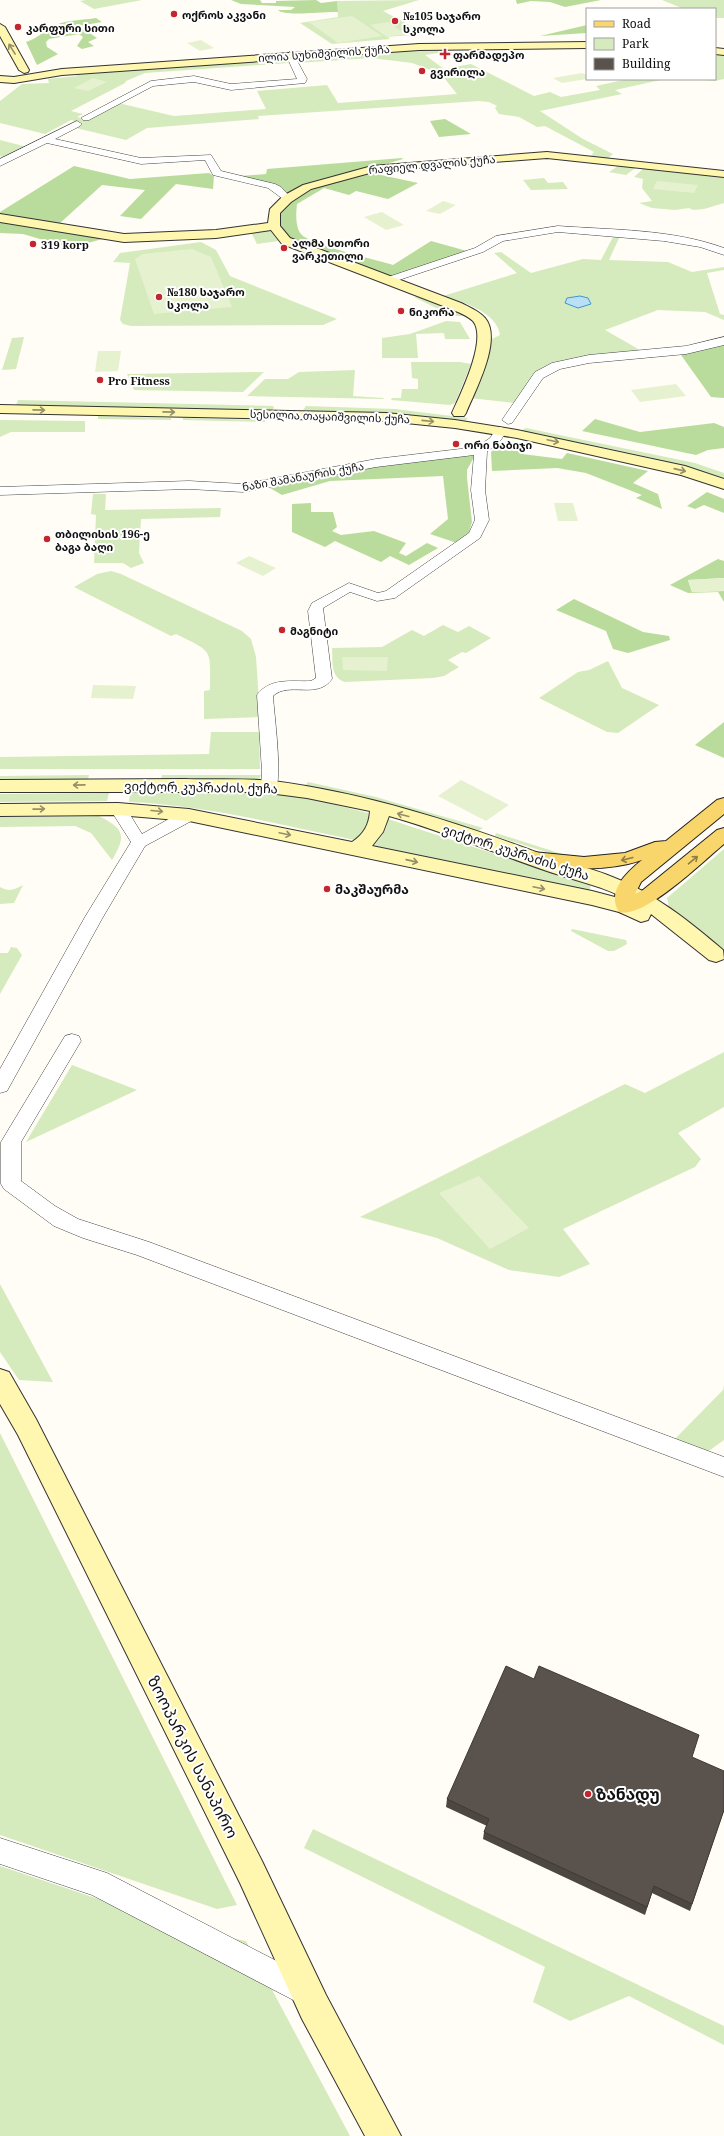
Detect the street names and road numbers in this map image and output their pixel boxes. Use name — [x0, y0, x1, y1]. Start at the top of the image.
street label: ილია სუხიშვილის ქუჩა — [258, 41, 390, 65]
street label: რაფიელ დვალის ქუჩა — [368, 151, 496, 177]
street label: სესილია თაყაიშვილის ქუჩა — [250, 406, 410, 426]
street label: ნაზი შამანაურის ქუჩა — [241, 458, 365, 494]
street label: ვიქტორ კუპრაძის ქუჩა — [124, 777, 278, 797]
street label: ვიქტორ კუპრაძის ქუჩა — [440, 820, 592, 884]
street label: ზოოპარკის სანაპირო — [142, 1672, 244, 1842]

